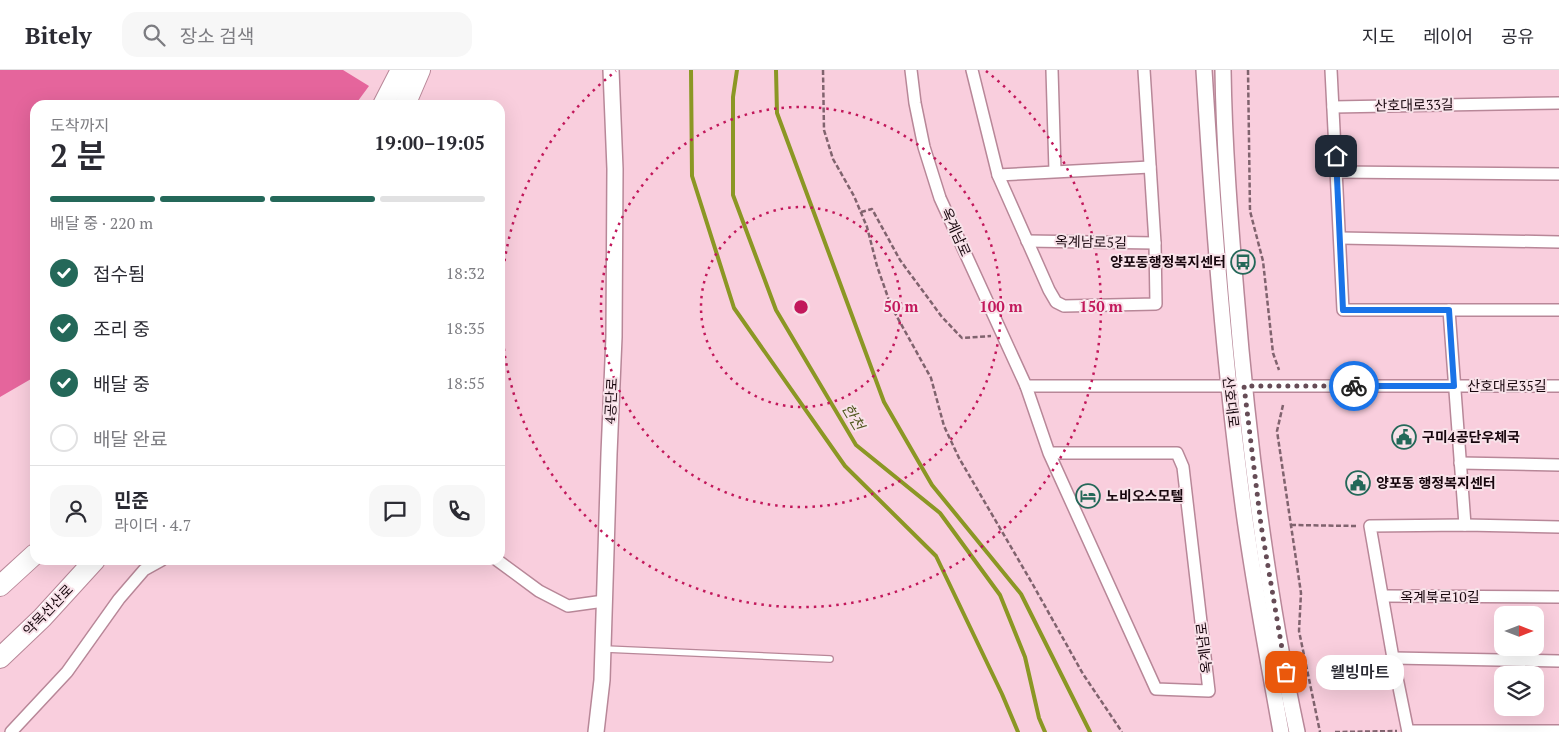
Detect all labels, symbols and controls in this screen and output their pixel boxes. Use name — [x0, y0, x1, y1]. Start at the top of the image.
search box — [122, 12, 472, 57]
text: Bitely — [25, 19, 92, 51]
icon: search — [140, 21, 168, 49]
text: 장소 검색 — [180, 23, 254, 48]
text: 지도 — [1362, 24, 1395, 48]
text: 레이어 — [1423, 24, 1473, 48]
text: 공유 — [1501, 24, 1534, 48]
street label: 산호대로33길 — [1374, 94, 1454, 115]
text: 도착까지 — [50, 114, 109, 136]
text: 19:00–19:05 — [374, 130, 485, 155]
text: 2 분 — [50, 134, 106, 176]
pin — [1315, 135, 1357, 177]
icon: home — [1322, 142, 1350, 170]
street label: 옥계남로 — [937, 204, 976, 259]
text: 배달 중 · 220 m — [50, 212, 153, 234]
street label: 옥계남로5길 — [1055, 231, 1127, 252]
bus stop icon: 양포동행정복지센터 — [1230, 249, 1256, 275]
place label: 양포동행정복지센터 — [1110, 252, 1226, 271]
icon: check — [50, 259, 78, 287]
text: 접수됨 — [93, 261, 145, 286]
text: 18:32 — [446, 262, 485, 284]
text: 50 m — [884, 296, 919, 316]
text: 100 m — [979, 296, 1023, 316]
text: 150 m — [1079, 296, 1123, 316]
centre of rings — [792, 298, 810, 316]
icon: check — [50, 314, 78, 342]
text: 조리 중 — [93, 316, 150, 341]
text: 18:35 — [446, 317, 485, 339]
courier — [1329, 361, 1379, 411]
icon: check — [50, 369, 78, 397]
text: 배달 중 — [93, 371, 150, 396]
text: 18:55 — [446, 372, 485, 394]
icon: bike — [1340, 372, 1368, 400]
street label: 산호대로 — [1219, 375, 1244, 429]
street label: 산호대로35길 — [1467, 376, 1547, 395]
street label: 4공단로 — [600, 377, 621, 424]
water label: 한천 — [838, 400, 871, 435]
public building icon: 구미4공단우체국 — [1391, 424, 1417, 450]
text: 배달 완료 — [93, 426, 168, 451]
place label: 구미4공단우체국 — [1422, 427, 1520, 446]
public building icon: 양포동 행정복지센터 — [1345, 470, 1371, 496]
place label: 양포동 행정복지센터 — [1376, 473, 1496, 492]
hotel icon: 노비오스모텔 — [1075, 483, 1101, 509]
button: person — [50, 485, 102, 537]
button: chat — [369, 485, 421, 537]
button: phone — [433, 485, 485, 537]
place label: 노비오스모텔 — [1106, 486, 1183, 505]
text: 민준 — [114, 487, 149, 512]
text: 라이더 · 4.7 — [114, 514, 191, 536]
street label: 약목선산로 — [18, 580, 77, 639]
street label: 옥계북로10길 — [1400, 587, 1480, 606]
north arrow — [1494, 606, 1544, 656]
map controls — [1494, 606, 1544, 716]
street label: 옥계남로 — [1191, 621, 1216, 675]
pin — [1265, 651, 1307, 693]
callout: 웰빙마트 — [1316, 654, 1404, 690]
icon: bag — [1272, 658, 1300, 686]
text: 웰빙마트 — [1331, 661, 1389, 683]
button: layers — [1494, 666, 1544, 716]

